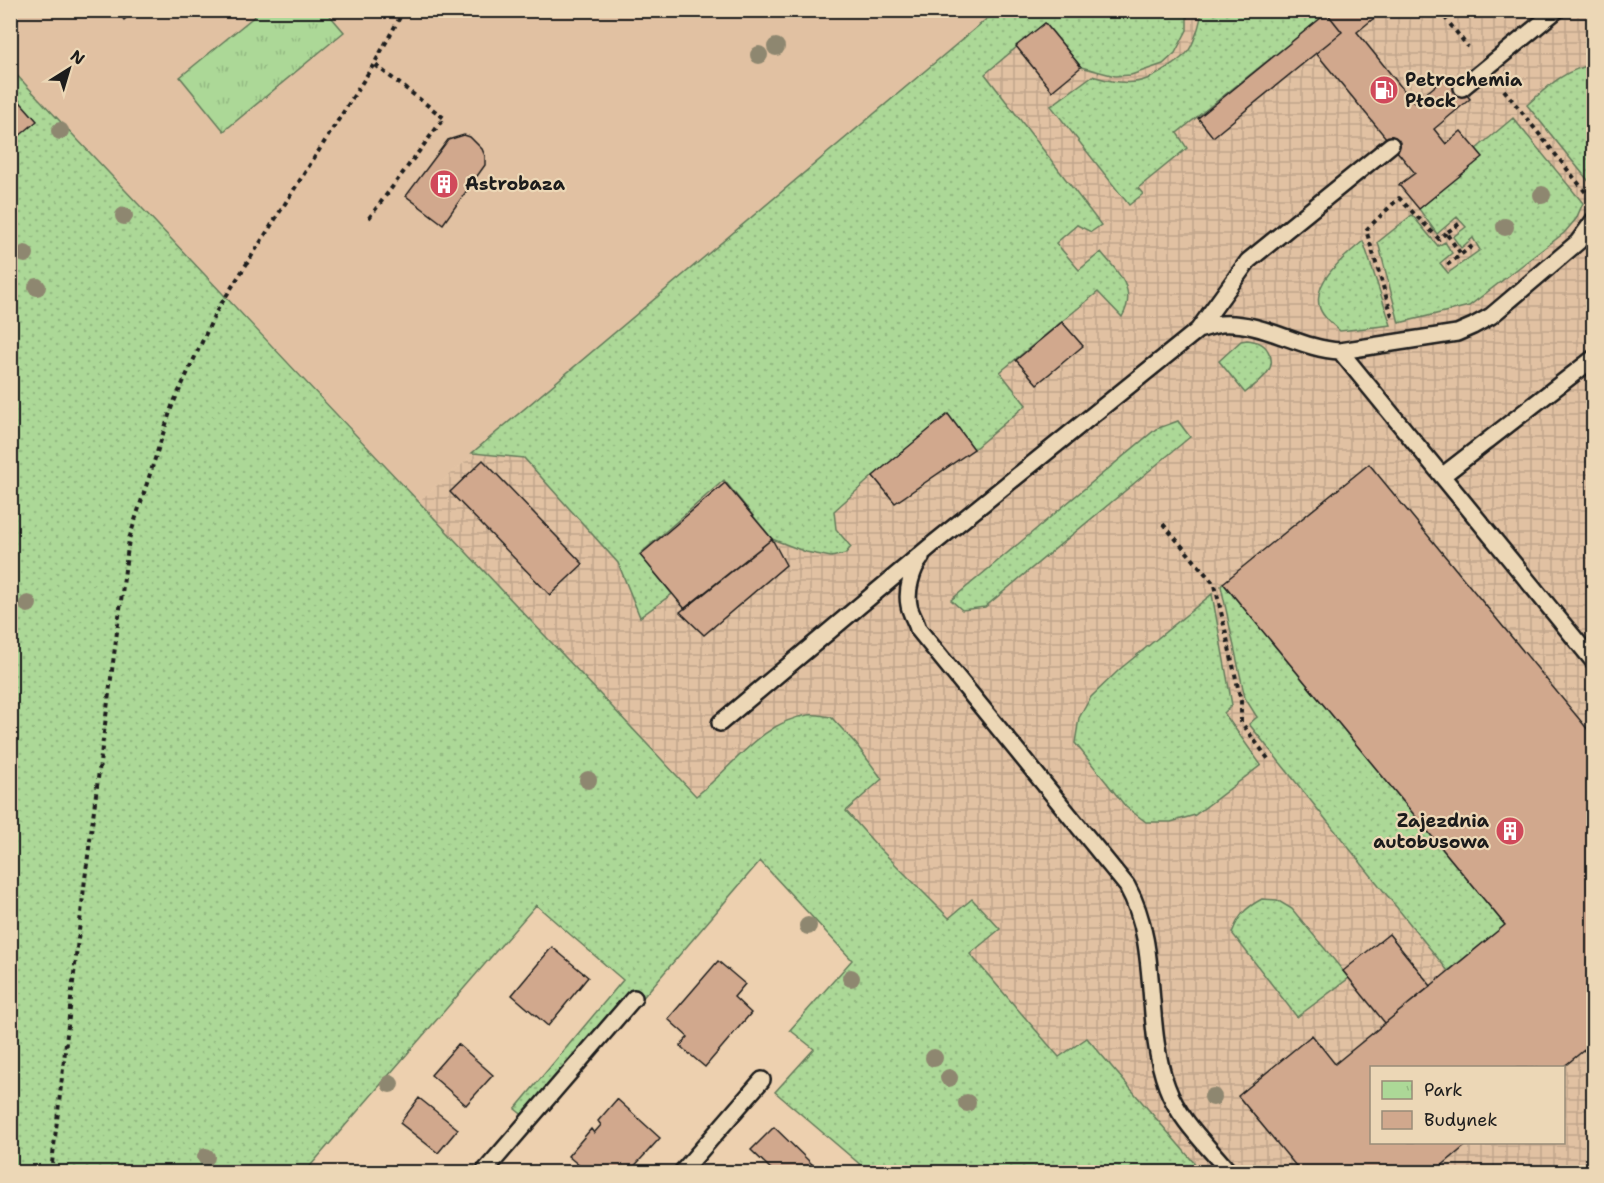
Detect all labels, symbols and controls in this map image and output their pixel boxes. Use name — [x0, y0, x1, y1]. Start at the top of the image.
north arrow — [39, 39, 99, 99]
text: N — [66, 45, 89, 70]
place label: Petrochemia Płock — [1405, 68, 1523, 113]
fuel station icon: Petrochemia Płock — [1368, 74, 1400, 106]
building icon: Astrobaza — [428, 168, 460, 200]
place label: Astrobaza — [465, 172, 566, 196]
place label: Zajezdnia autobusowa — [1373, 809, 1490, 854]
building icon: Zajezdnia autobusowa — [1494, 815, 1526, 847]
legend — [1370, 1066, 1565, 1144]
text: Park — [1424, 1078, 1463, 1102]
text: Budynek — [1424, 1108, 1498, 1132]

